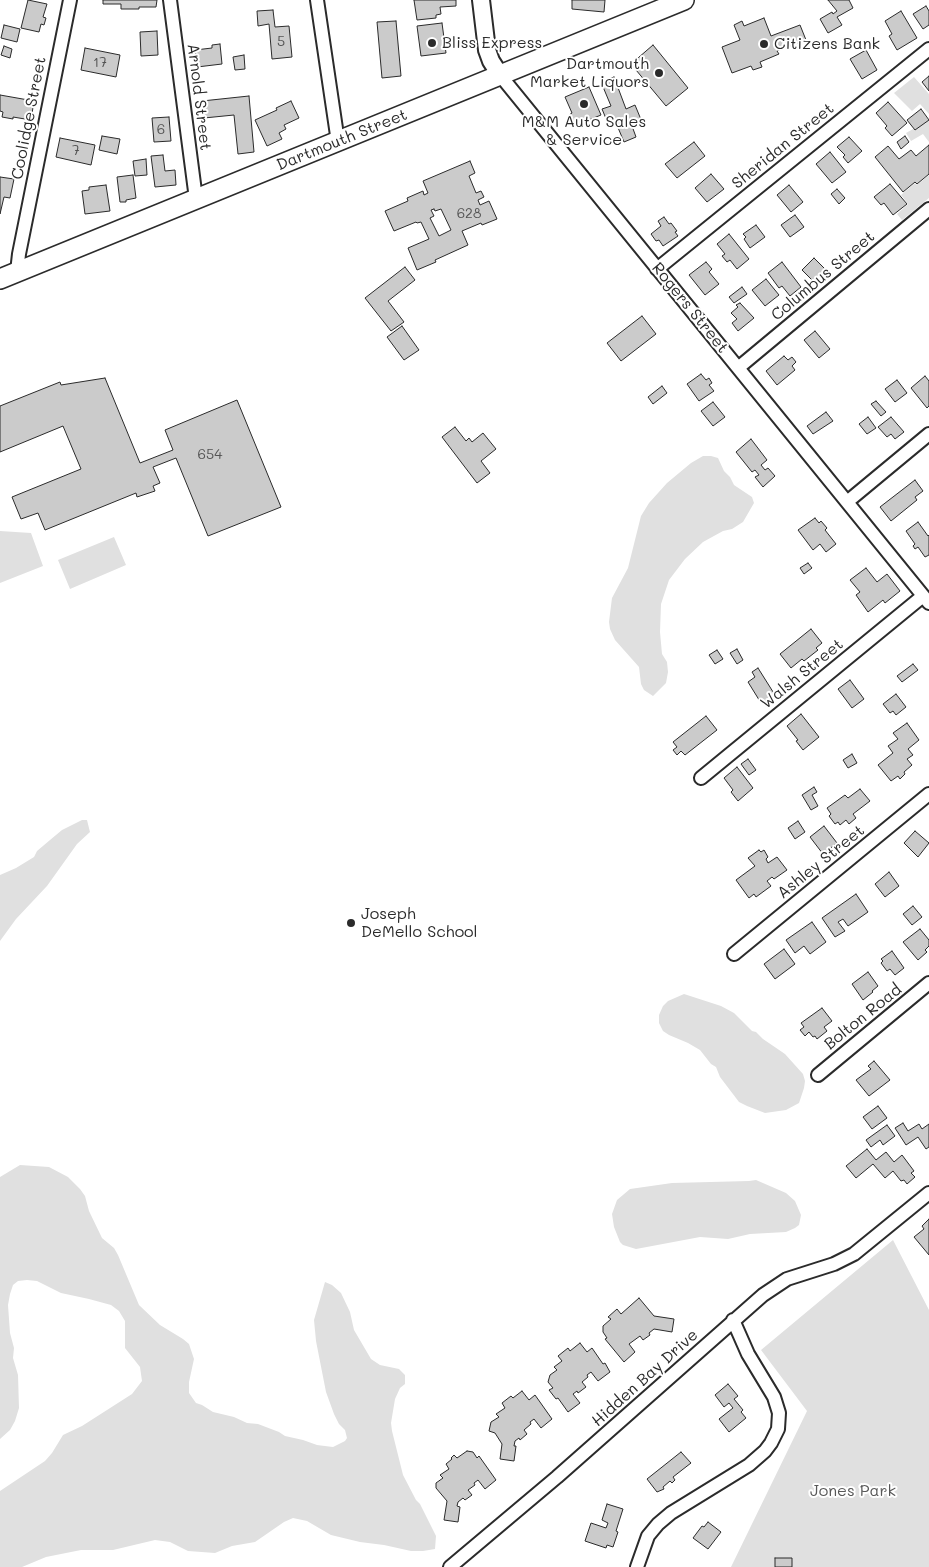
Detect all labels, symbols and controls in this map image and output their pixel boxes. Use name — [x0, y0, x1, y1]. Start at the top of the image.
place label: Bliss Express — [442, 33, 542, 53]
house number: 5 — [277, 34, 285, 50]
place label: Citizens Bank — [774, 34, 880, 54]
marker: Bliss Express — [426, 37, 438, 49]
marker: Citizens Bank — [758, 38, 770, 50]
street label: Arnold Street — [183, 42, 215, 152]
place label: Dartmouth Market Liquors — [530, 54, 649, 92]
street label: Coolidge Street — [8, 55, 50, 181]
house number: 17 — [93, 55, 107, 71]
marker: Dartmouth Market Liquors — [653, 67, 665, 79]
marker: M&M Auto Sales & Service — [578, 98, 590, 110]
street label: Sheridan Street — [728, 99, 838, 193]
street label: Dartmouth Street — [274, 105, 410, 175]
place label: M&M Auto Sales & Service — [522, 112, 646, 150]
house number: 6 — [157, 122, 165, 138]
house number: 7 — [72, 143, 80, 159]
house number: 628 — [457, 206, 481, 222]
street label: Columbus Street — [767, 227, 879, 325]
street label: Rogers Street — [648, 259, 732, 357]
house number: 654 — [198, 447, 222, 463]
street label: Walsh Street — [757, 635, 847, 713]
street label: Ashley Street — [774, 821, 868, 903]
place label: Joseph DeMello School — [361, 904, 478, 942]
marker: Joseph DeMello School — [345, 917, 357, 929]
street label: Bolton Road — [821, 980, 905, 1054]
street label: Hidden Bay Drive — [588, 1325, 702, 1431]
park label: Jones Park — [810, 1481, 896, 1501]

